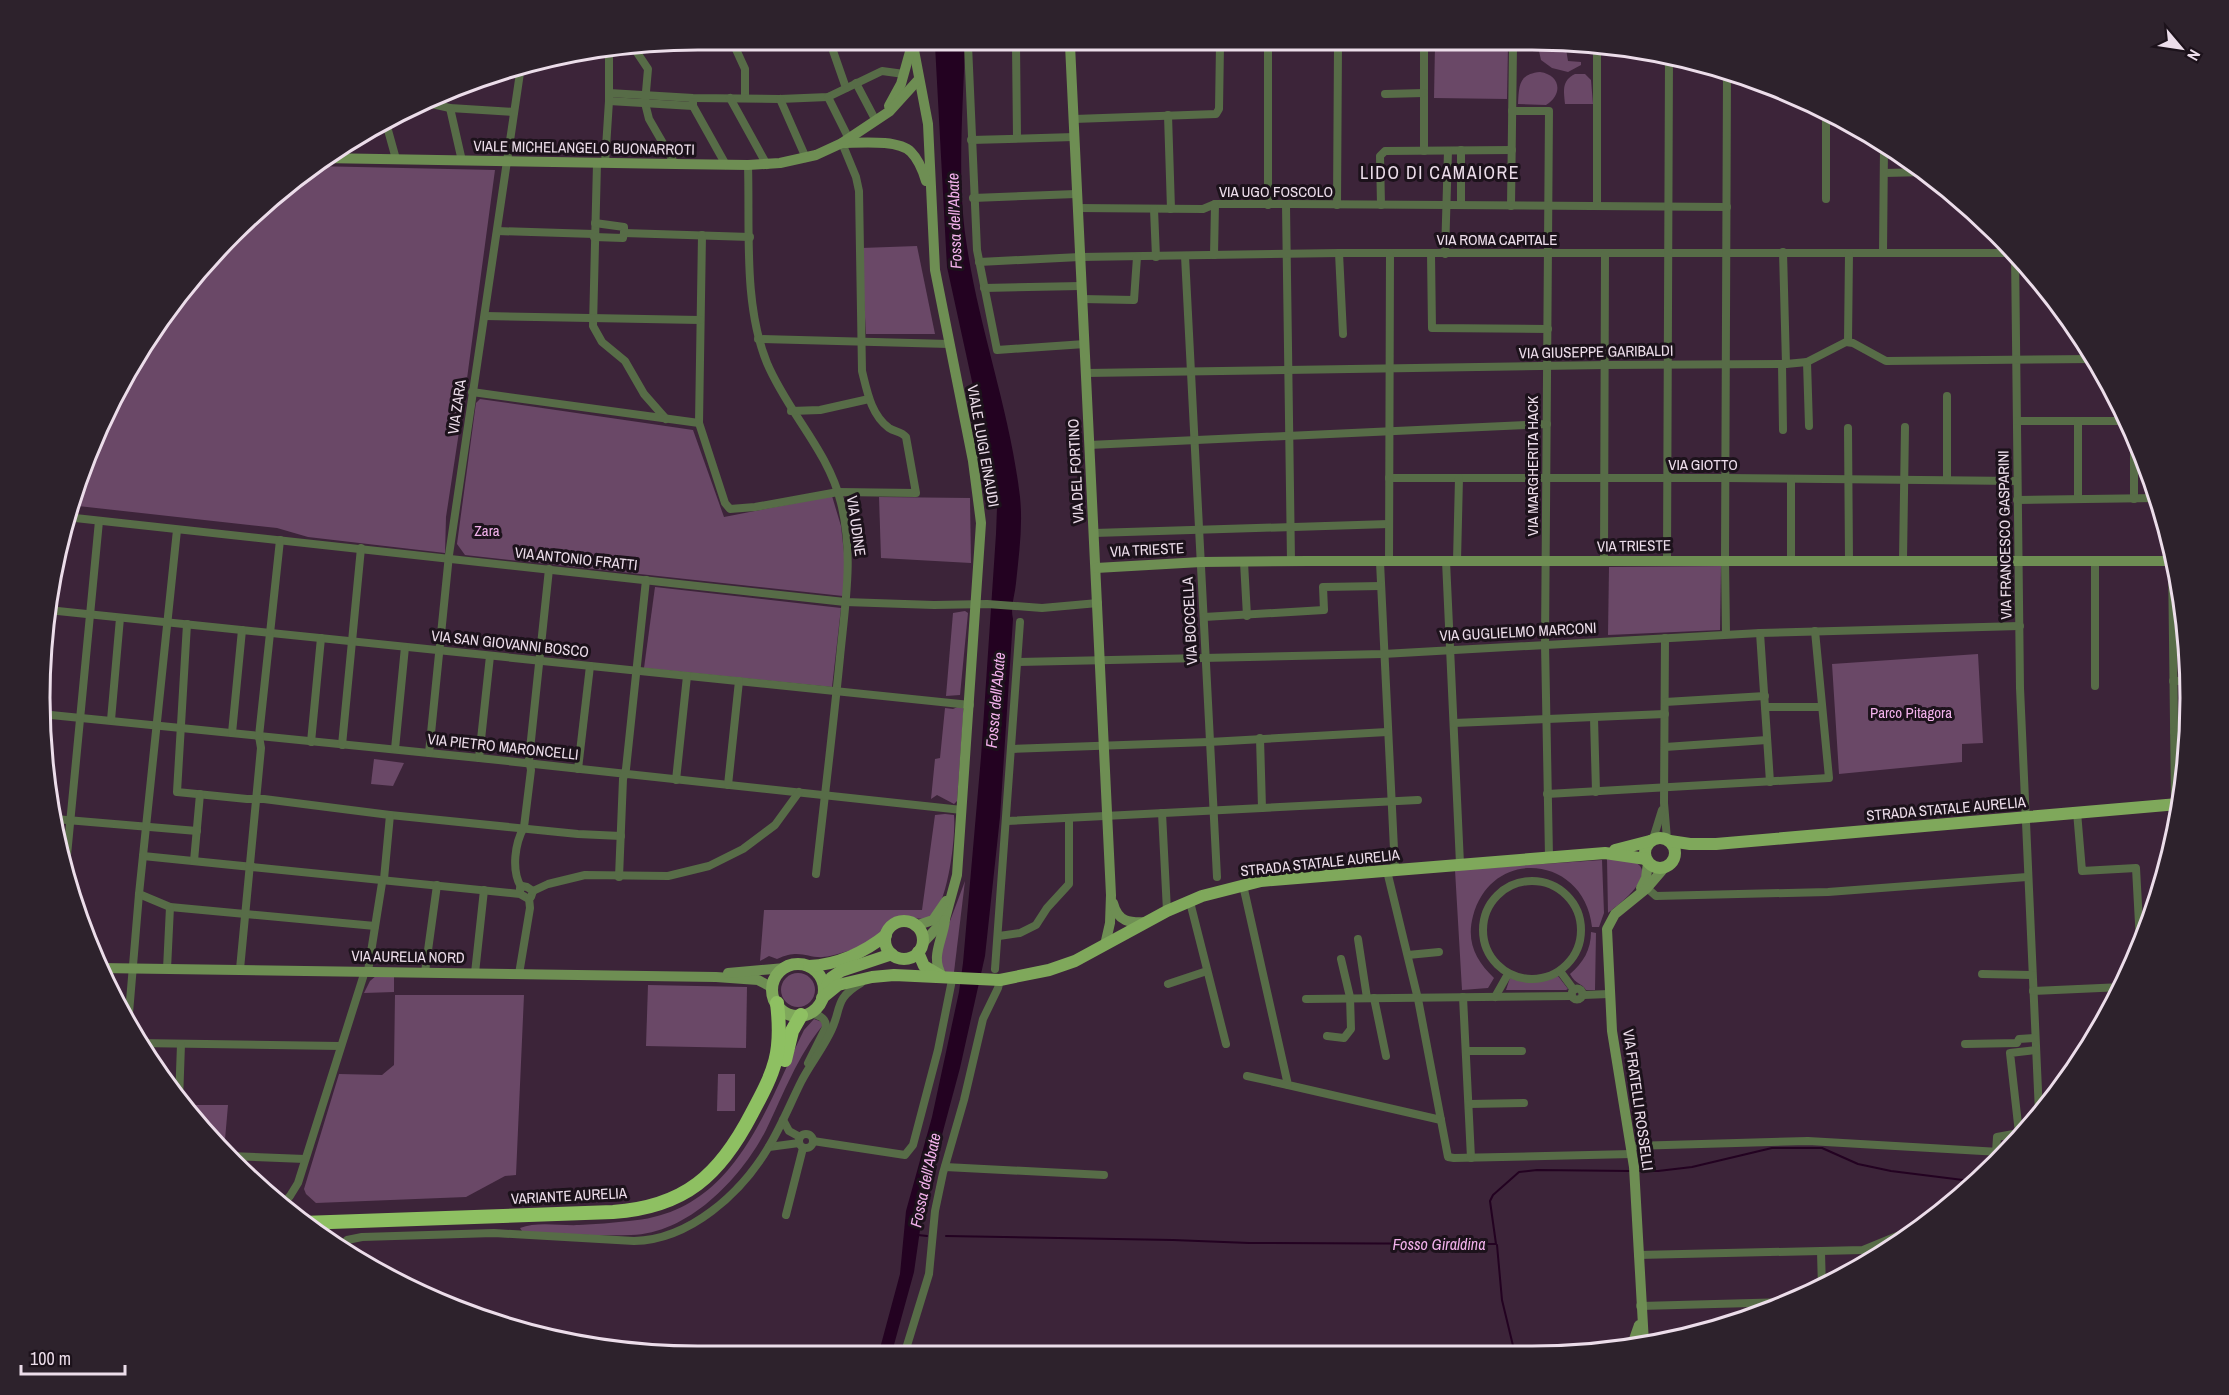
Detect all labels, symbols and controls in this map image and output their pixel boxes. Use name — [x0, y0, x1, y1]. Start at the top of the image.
north arrow — [2151, 18, 2211, 78]
text: N — [2182, 46, 2206, 65]
street label: VIALE MICHELANGELO BUONARROTI — [473, 135, 695, 160]
district label: LIDO DI CAMAIORE — [1360, 160, 1520, 185]
water label: Fossa dell'Abate — [941, 173, 967, 269]
street label: VIA UGO FOSCOLO — [1219, 181, 1333, 202]
street label: VIA ROMA CAPITALE — [1437, 229, 1557, 250]
street label: VIA GIUSEPPE GARIBALDI — [1519, 340, 1673, 363]
street label: VIA ZARA — [442, 377, 471, 436]
street label: VIALE LUIGI EINAUDI — [962, 383, 1005, 509]
street label: VIA MARGHERITA HACK — [1522, 395, 1543, 536]
street label: VIA DEL FORTINO — [1062, 418, 1089, 524]
street label: VIA FRANCESCO GASPARINI — [1993, 450, 2016, 620]
street label: VIA GIOTTO — [1668, 454, 1738, 475]
street label: VIA UDINE — [842, 494, 871, 558]
park label: Zara — [474, 520, 500, 541]
street label: VIA TRIESTE — [1597, 534, 1671, 557]
street label: VIA TRIESTE — [1109, 537, 1185, 562]
street label: VIA ANTONIO FRATTI — [514, 542, 638, 575]
street label: VIA BOCCELLA — [1177, 576, 1202, 666]
street label: VIA GUGLIELMO MARCONI — [1439, 617, 1597, 646]
street label: VIA SAN GIOVANNI BOSCO — [430, 625, 590, 662]
water label: Fossa dell'Abate — [980, 651, 1010, 749]
park label: Parco Pitagora — [1870, 702, 1952, 723]
street label: VIA PIETRO MARONCELLI — [426, 728, 580, 765]
street label: STRADA STATALE AURELIA — [1865, 791, 2027, 826]
street label: STRADA STATALE AURELIA — [1239, 844, 1401, 881]
street label: VIA AURELIA NORD — [351, 945, 465, 968]
street label: VIA FRATELLI ROSSELLI — [1618, 1028, 1659, 1172]
water label: Fossa dell'Abate — [904, 1131, 946, 1229]
street label: VARIANTE AURELIA — [511, 1182, 628, 1209]
water label: Fosso Giraldina — [1393, 1233, 1485, 1255]
scale bar — [21, 1338, 124, 1376]
text: 100 m — [30, 1346, 71, 1371]

